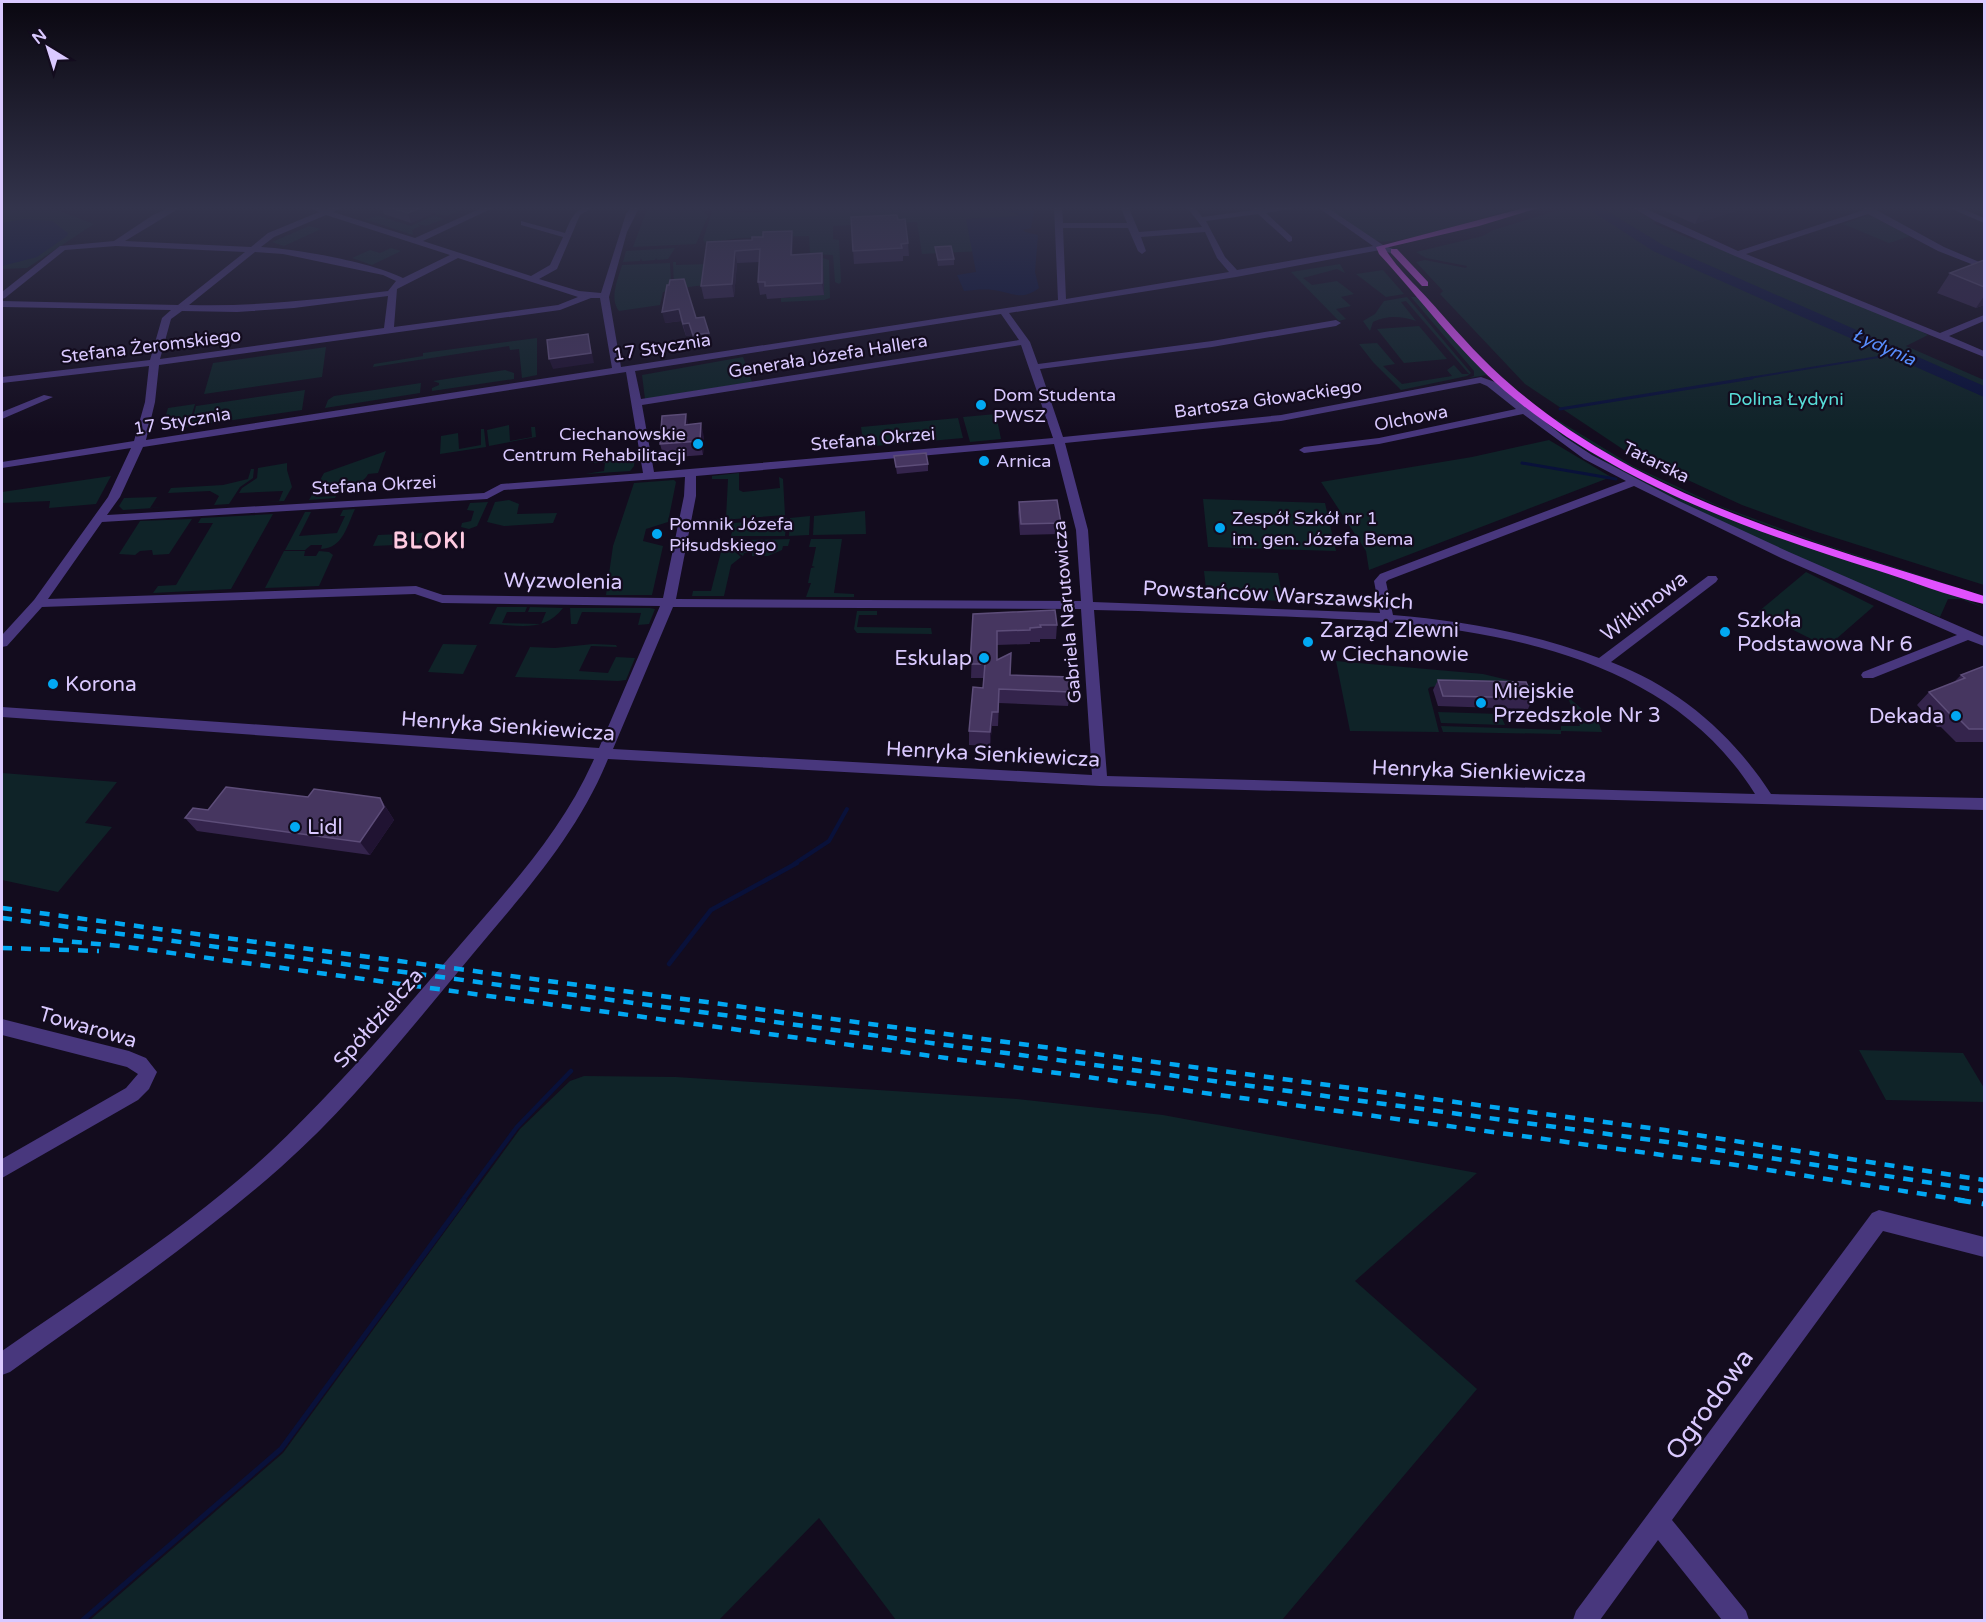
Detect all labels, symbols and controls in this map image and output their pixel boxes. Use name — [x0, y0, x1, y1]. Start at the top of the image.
north arrow — [18, 18, 78, 78]
text: N — [28, 25, 51, 49]
water label: Łydynia — [1849, 323, 1920, 371]
street label: Stefana Żeromskiego — [60, 324, 242, 368]
street label: 17 Stycznia — [612, 328, 712, 366]
street label: Generała Józefa Hallera — [727, 329, 929, 383]
street label: Bartosza Głowackiego — [1173, 375, 1363, 423]
place label: Dom Studenta PWSZ — [993, 384, 1116, 427]
park label: Dolina Łydyni — [1728, 388, 1844, 410]
marker: Dom Studenta PWSZ — [974, 398, 988, 412]
street label: Olchowa — [1372, 400, 1450, 436]
street label: 17 Stycznia — [132, 402, 232, 440]
place label: Ciechanowskie Centrum Rehabilitacji — [502, 423, 686, 466]
street label: Stefana Okrzei — [810, 423, 936, 455]
street label: Tatarska — [1619, 436, 1693, 488]
marker: Ciechanowskie Centrum Rehabilitacji — [691, 437, 705, 451]
place label: Arnica — [996, 450, 1051, 472]
marker: Arnica — [977, 454, 991, 468]
street label: Stefana Okrzei — [311, 471, 437, 499]
place label: Zespół Szkół nr 1 im. gen. Józefa Bema — [1232, 507, 1413, 550]
place label: Pomnik Józefa Piłsudskiego — [669, 513, 793, 556]
street label: Gabriela Narutowicza — [1048, 520, 1086, 704]
marker: Zespół Szkół nr 1 im. gen. Józefa Bema — [1213, 521, 1227, 535]
marker: Pomnik Józefa Piłsudskiego — [650, 527, 664, 541]
district label: BLOKI — [393, 528, 467, 554]
street label: Wiklinowa — [1596, 566, 1693, 647]
street label: Wyzwolenia — [503, 568, 623, 595]
street label: Powstańców Warszawskich — [1142, 576, 1414, 615]
place label: Szkoła Podstawowa Nr 6 — [1737, 608, 1913, 657]
place label: Zarząd Zlewni w Ciechanowie — [1320, 618, 1469, 667]
marker: Szkoła Podstawowa Nr 6 — [1718, 625, 1732, 639]
marker: Zarząd Zlewni w Ciechanowie — [1301, 635, 1315, 649]
place label: Eskulap — [894, 646, 972, 671]
marker: Eskulap — [977, 651, 991, 665]
place label: Korona — [65, 672, 137, 697]
marker: Korona — [46, 677, 60, 691]
place label: Miejskie Przedszkole Nr 3 — [1493, 679, 1661, 728]
marker: Miejskie Przedszkole Nr 3 — [1474, 696, 1488, 710]
place label: Dekada — [1869, 704, 1944, 729]
street label: Henryka Sienkiewicza — [400, 707, 616, 746]
marker: Dekada — [1949, 709, 1963, 723]
street label: Henryka Sienkiewicza — [885, 736, 1101, 773]
street label: Henryka Sienkiewicza — [1371, 755, 1587, 788]
place label: Lidl — [307, 815, 343, 840]
marker: Lidl — [288, 820, 302, 834]
street label: Spółdzielcza — [328, 963, 428, 1073]
street label: Towarowa — [36, 1002, 140, 1053]
street label: Ogrodowa — [1659, 1343, 1760, 1466]

